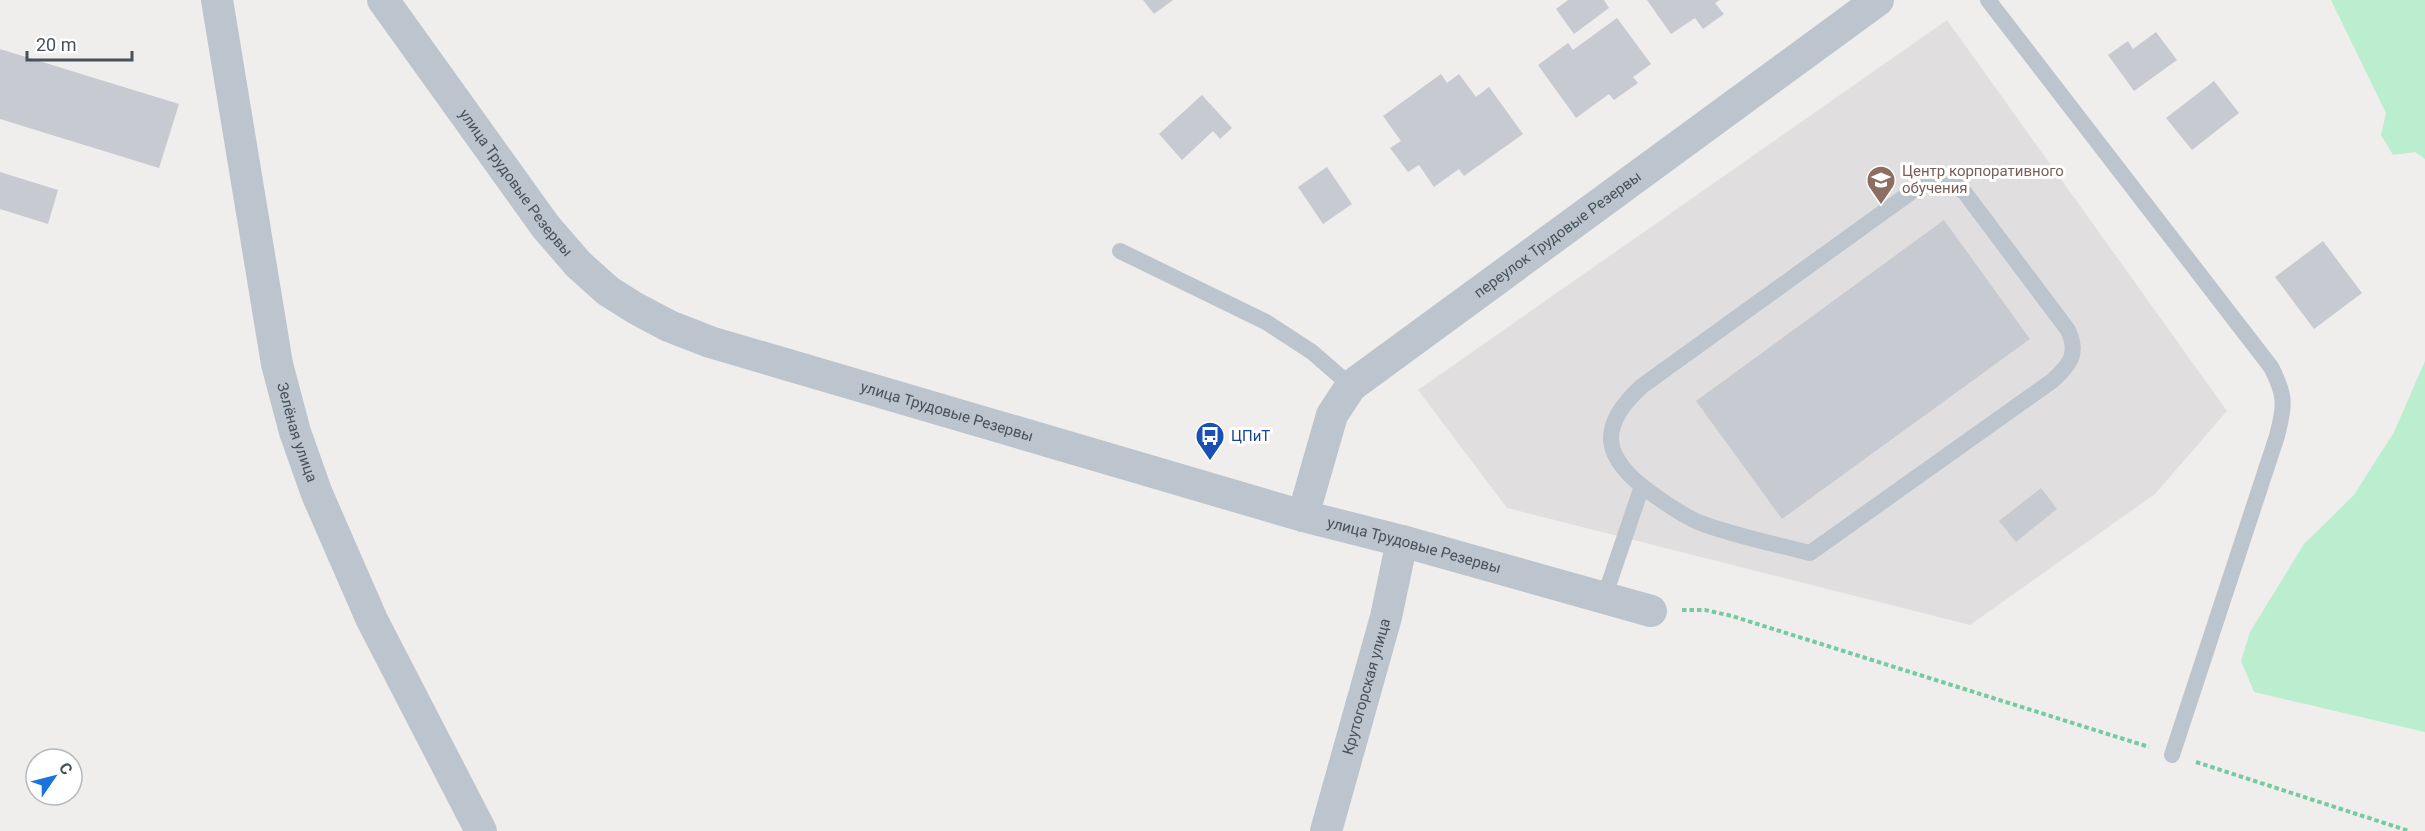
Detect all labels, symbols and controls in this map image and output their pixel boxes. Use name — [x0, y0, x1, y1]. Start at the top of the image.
scale bar — [27, 24, 132, 62]
text: 20 m — [36, 34, 76, 55]
street label: улица Трудовые Резервы — [455, 106, 576, 260]
place label: Центр корпоративного обучения — [1902, 162, 2064, 197]
school or university icon: Центр корпоративного обучения — [1865, 164, 1897, 206]
street label: переулок Трудовые Резервы — [1471, 167, 1645, 302]
street label: улица Трудовые Резервы — [858, 378, 1035, 445]
street label: Зелёная улица — [273, 380, 321, 484]
bus stop icon: ЦПиТ — [1194, 420, 1226, 462]
place label: ЦПиТ — [1231, 427, 1270, 445]
street label: улица Трудовые Резервы — [1325, 513, 1503, 577]
street label: Крутогорская улица — [1339, 616, 1394, 757]
north arrow — [24, 747, 84, 807]
text: С — [55, 759, 77, 778]

